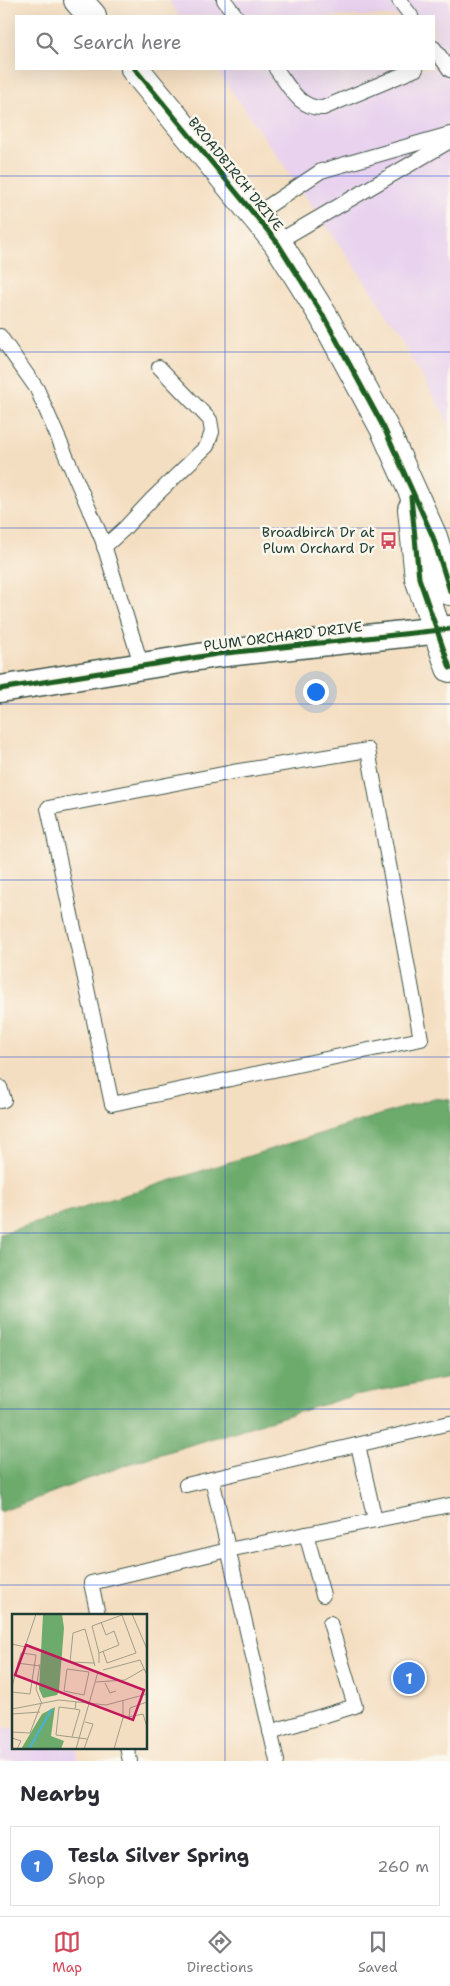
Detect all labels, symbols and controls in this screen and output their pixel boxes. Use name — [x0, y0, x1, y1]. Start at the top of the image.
search box — [15, 15, 435, 70]
icon: search — [33, 29, 61, 57]
text: Search here — [73, 30, 182, 55]
street label: BROADBIRCH DRIVE — [184, 113, 288, 235]
place label: Broadbirch Dr at Plum Orchard Dr — [262, 523, 375, 557]
bus stop icon: Broadbirch Dr at Plum Orchard Dr — [379, 530, 399, 550]
street label: PLUM ORCHARD DRIVE — [203, 617, 364, 655]
your location — [303, 679, 329, 705]
inset map — [12, 1614, 148, 1748]
pin: 1 — [393, 1659, 425, 1697]
text: Nearby — [20, 1780, 100, 1808]
text: Tesla Silver Spring — [68, 1843, 249, 1868]
text: 1 — [33, 1856, 41, 1877]
text: 260 m — [377, 1856, 429, 1877]
text: Shop — [68, 1868, 105, 1889]
tab: Map — [52, 1928, 82, 1976]
tab: Directions — [187, 1928, 254, 1976]
tab: Saved — [358, 1928, 398, 1976]

